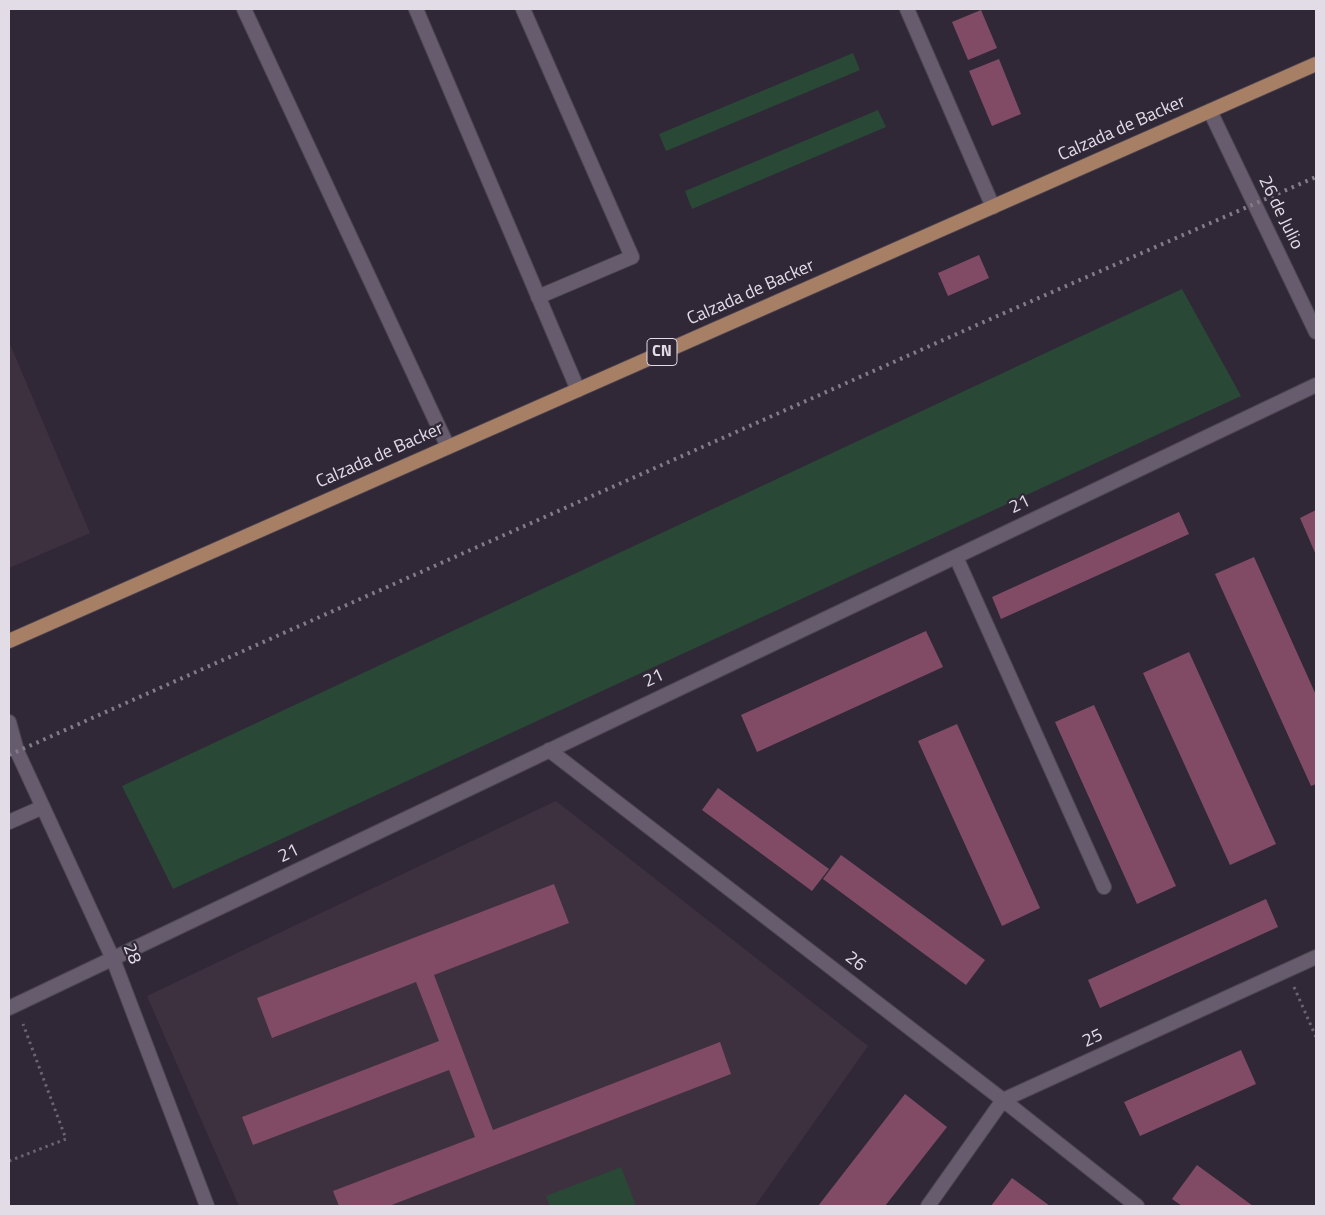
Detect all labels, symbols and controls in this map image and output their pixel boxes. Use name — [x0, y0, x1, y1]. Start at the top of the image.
street label: Calzada de Backer — [1055, 91, 1189, 167]
street label: 26 de Julio — [1253, 173, 1307, 253]
street label: Calzada de Backer — [684, 255, 818, 331]
road number: CN — [647, 338, 677, 366]
street label: Calzada de Backer — [313, 418, 447, 494]
street label: 21 — [1006, 491, 1034, 519]
street label: 21 — [640, 665, 668, 693]
street label: 21 — [275, 840, 303, 868]
street label: 28 — [117, 941, 145, 967]
street label: 26 — [840, 947, 870, 977]
street label: 25 — [1079, 1025, 1107, 1053]

